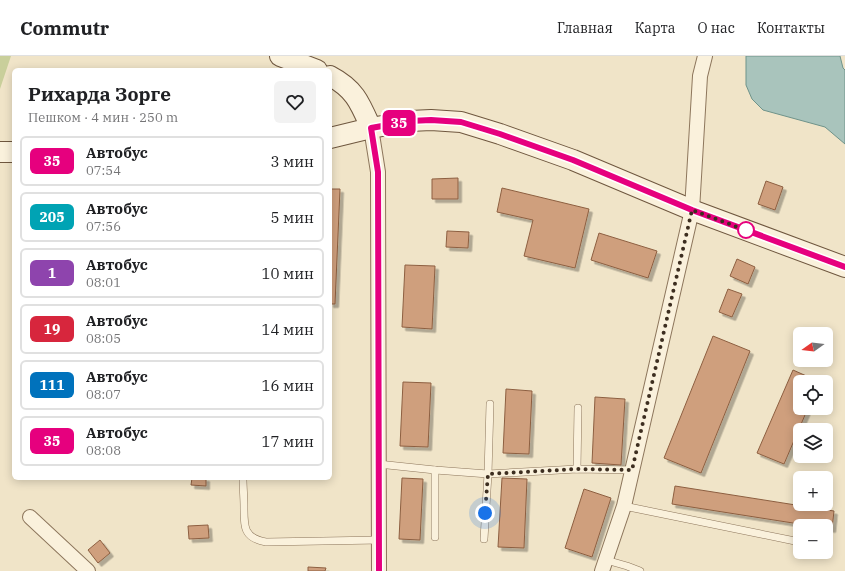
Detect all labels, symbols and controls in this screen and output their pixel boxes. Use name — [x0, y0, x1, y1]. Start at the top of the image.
text: Commutr — [20, 16, 109, 40]
text: Главная — [557, 19, 613, 37]
text: Карта — [635, 19, 676, 37]
text: О нас — [698, 19, 735, 37]
text: Контакты — [757, 19, 825, 37]
button: heart — [274, 81, 316, 123]
text: Рихарда Зорге — [28, 82, 171, 106]
text: Пешком · 4 мин · 250 m — [28, 109, 178, 126]
line badge: 35 — [381, 110, 417, 136]
text: 35 — [391, 114, 407, 132]
text: Автобус — [86, 143, 148, 162]
text: 35 — [44, 152, 60, 170]
text: 3 мин — [270, 152, 314, 171]
text: 07:54 — [86, 162, 121, 179]
text: Автобус — [86, 199, 148, 218]
text: 205 — [39, 208, 65, 226]
text: 5 мин — [270, 208, 314, 227]
text: 07:56 — [86, 218, 121, 235]
unlabelled marker — [737, 221, 755, 239]
text: Автобус — [86, 255, 148, 274]
text: 1 — [48, 264, 56, 282]
text: 10 мин — [261, 264, 314, 283]
text: 08:01 — [86, 274, 121, 291]
text: Автобус — [86, 311, 148, 330]
text: 19 — [44, 320, 60, 338]
text: 14 мин — [261, 320, 314, 339]
north arrow — [793, 327, 833, 367]
map controls — [793, 327, 833, 559]
text: 08:05 — [86, 330, 121, 347]
text: Автобус — [86, 367, 148, 386]
button: locate — [793, 375, 833, 415]
text: 111 — [39, 376, 65, 394]
text: 16 мин — [261, 376, 314, 395]
text: 08:07 — [86, 386, 121, 403]
text: Автобус — [86, 423, 148, 442]
button: layers — [793, 423, 833, 463]
text: 35 — [44, 432, 60, 450]
text: 17 мин — [261, 432, 314, 451]
text: 08:08 — [86, 442, 121, 459]
button: + — [793, 471, 833, 511]
your location — [475, 503, 495, 523]
button: − — [793, 519, 833, 559]

